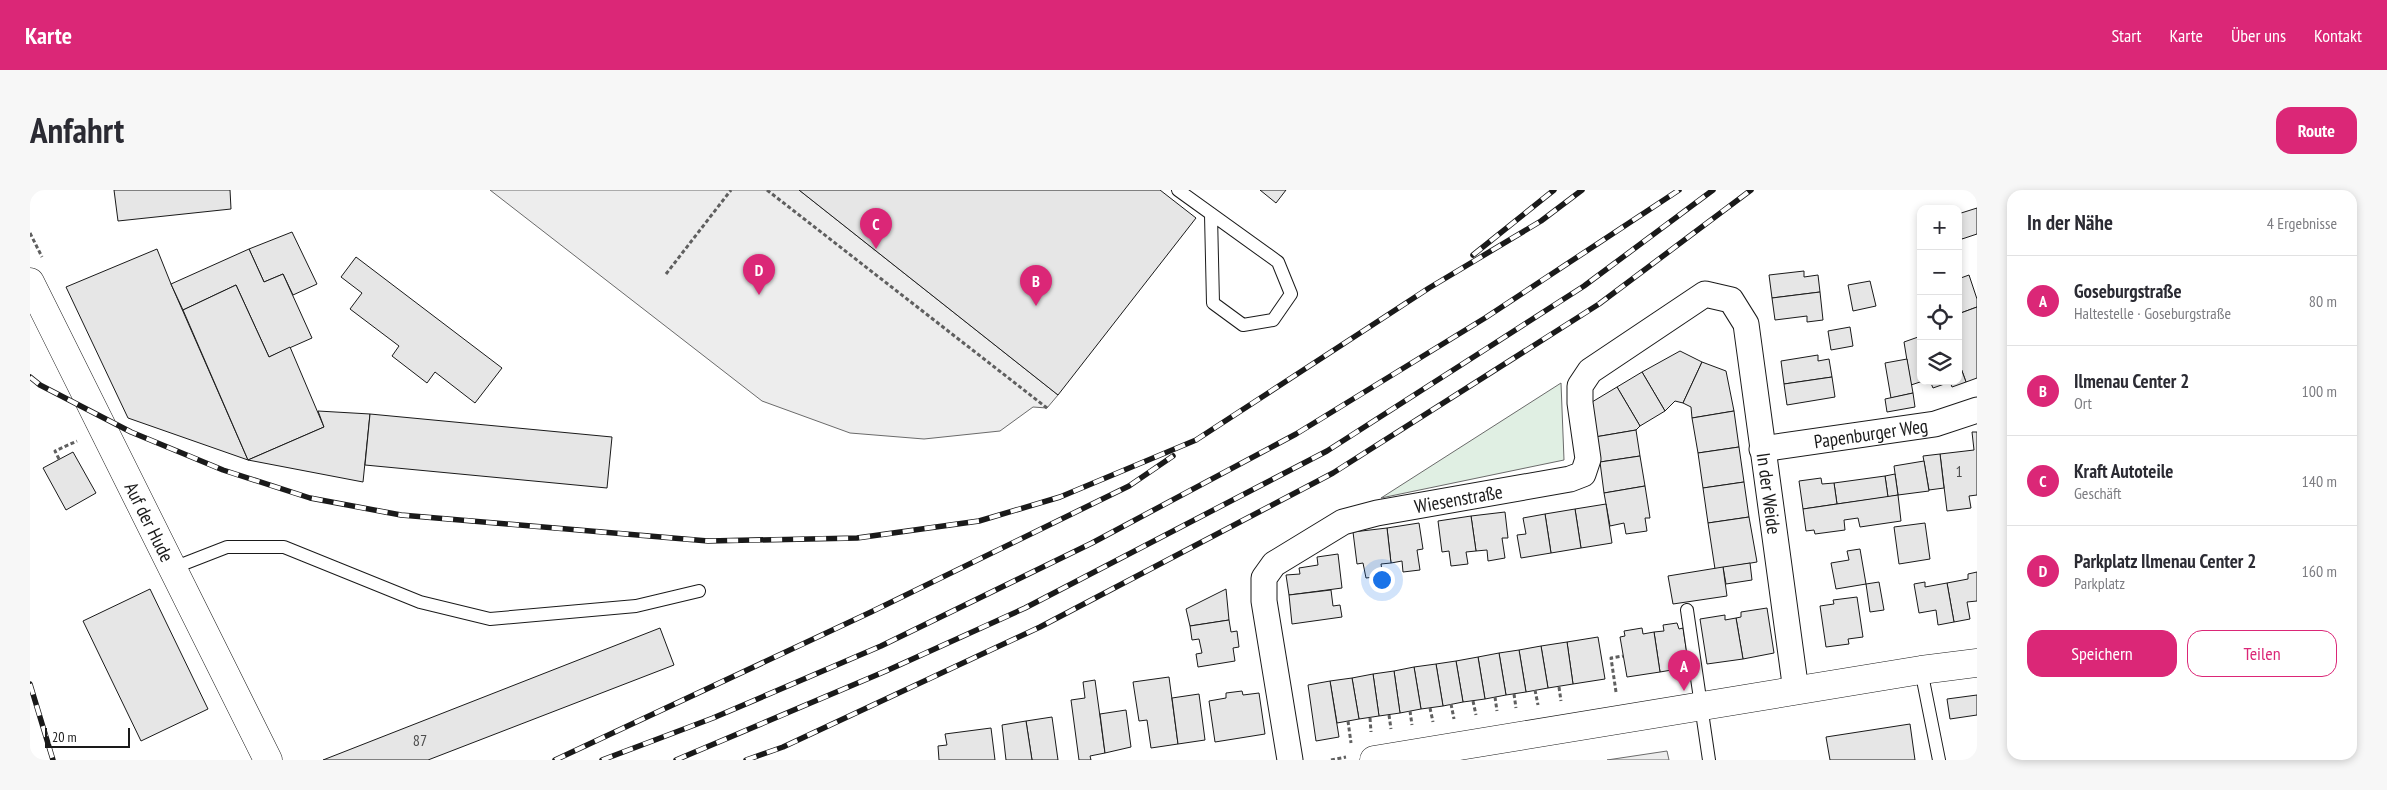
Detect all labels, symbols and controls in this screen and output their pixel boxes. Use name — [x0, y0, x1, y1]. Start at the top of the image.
text: Karte — [25, 20, 72, 51]
text: Start — [2111, 24, 2142, 47]
text: Karte — [2170, 24, 2203, 47]
text: Über uns — [2231, 24, 2286, 47]
text: Kontakt — [2314, 24, 2362, 47]
text: Anfahrt — [30, 107, 124, 153]
button: Route — [2276, 107, 2357, 154]
map controls — [1917, 205, 1962, 385]
button: + — [1917, 205, 1962, 250]
pin: C — [860, 208, 892, 249]
text: In der Nähe — [2027, 209, 2113, 236]
text: 4 Ergebnisse — [2267, 213, 2337, 233]
button: − — [1917, 250, 1962, 295]
pin: D — [743, 254, 775, 295]
pin: B — [1020, 265, 1052, 306]
text: Goseburgstraße — [2074, 279, 2182, 303]
text: A — [2039, 291, 2047, 311]
text: 80 m — [2309, 291, 2337, 311]
button: locate — [1917, 295, 1962, 340]
text: Haltestelle · Goseburgstraße — [2074, 303, 2231, 323]
button: layers — [1917, 340, 1962, 385]
text: Ilmenau Center 2 — [2074, 369, 2189, 393]
text: B — [2039, 381, 2047, 401]
text: 100 m — [2302, 381, 2337, 401]
text: Ort — [2074, 393, 2092, 413]
street label: Papenburger Weg — [1812, 413, 1929, 453]
street label: In der Weide — [1752, 451, 1787, 536]
text: Kraft Autoteile — [2074, 459, 2173, 483]
house number: 1 — [1955, 461, 1963, 481]
text: C — [2039, 471, 2047, 491]
text: 140 m — [2302, 471, 2337, 491]
street label: Auf der Hude — [120, 478, 179, 566]
street label: Wiesenstraße — [1413, 479, 1505, 518]
text: Geschäft — [2074, 483, 2121, 503]
text: Parkplatz Ilmenau Center 2 — [2074, 549, 2256, 573]
text: D — [2039, 561, 2047, 581]
text: 160 m — [2302, 561, 2337, 581]
your location — [1369, 567, 1395, 593]
text: Parkplatz — [2074, 573, 2125, 593]
button: Speichern — [2027, 630, 2177, 677]
button: Teilen — [2187, 630, 2337, 677]
pin: A — [1668, 650, 1700, 691]
scale bar — [45, 725, 130, 748]
text: 20 m — [52, 728, 77, 746]
house number: 87 — [413, 730, 427, 750]

